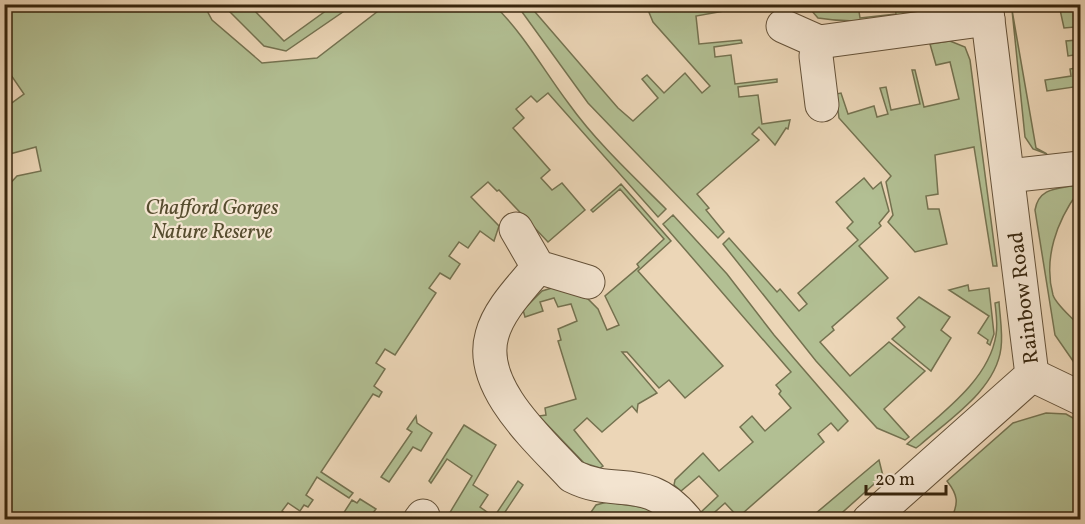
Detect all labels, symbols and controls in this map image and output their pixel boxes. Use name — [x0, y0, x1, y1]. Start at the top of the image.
park label: Chafford Gorges Nature Reserve — [146, 194, 279, 247]
street label: Rainbow Road — [1002, 230, 1047, 366]
scale bar — [866, 458, 946, 496]
text: 20 m — [875, 468, 915, 493]

